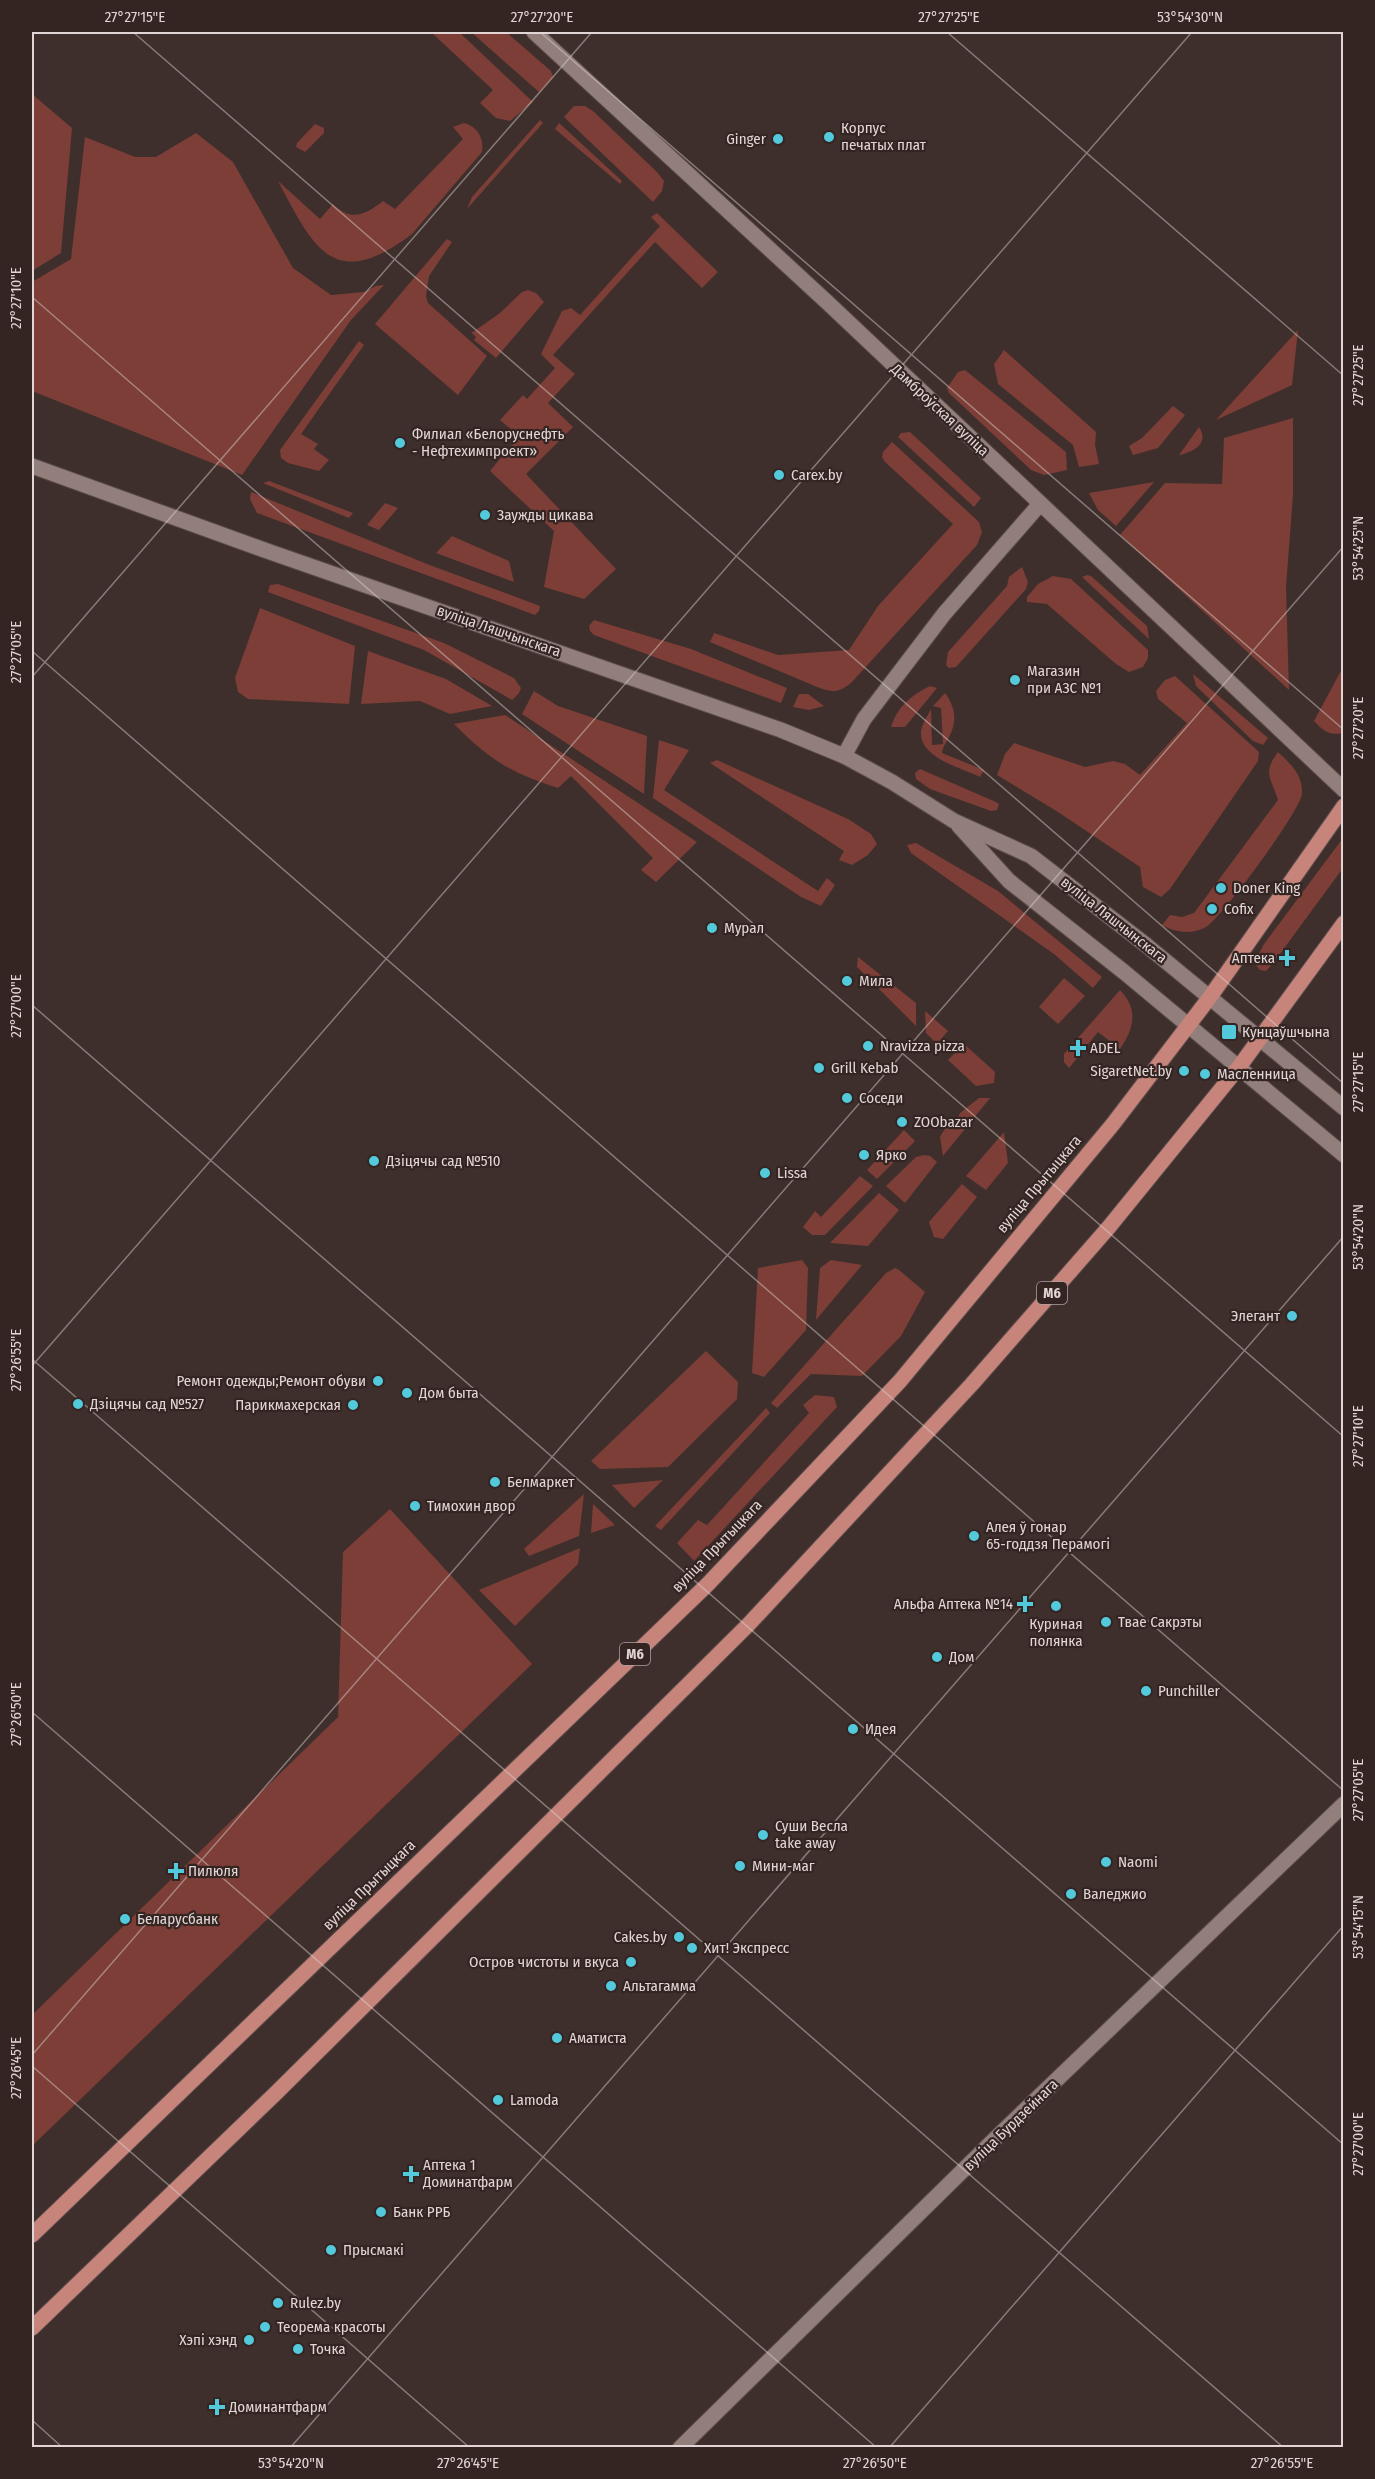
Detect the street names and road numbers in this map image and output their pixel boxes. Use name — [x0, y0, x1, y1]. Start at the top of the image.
street label: Дамброўская вуліца — [887, 359, 993, 460]
street label: вуліца Ляшчынскага — [435, 601, 563, 661]
street label: вуліца Ляшчынскага — [1057, 873, 1171, 967]
street label: вуліца Прытыцкага — [993, 1132, 1085, 1236]
road number: М6 — [1037, 1282, 1067, 1304]
street label: вуліца Прытыцкага — [668, 1496, 766, 1596]
road number: М6 — [620, 1643, 650, 1665]
street label: вуліца Прытыцкага — [319, 1836, 419, 1934]
street label: вуліца Бурдзейнага — [960, 2075, 1062, 2175]

